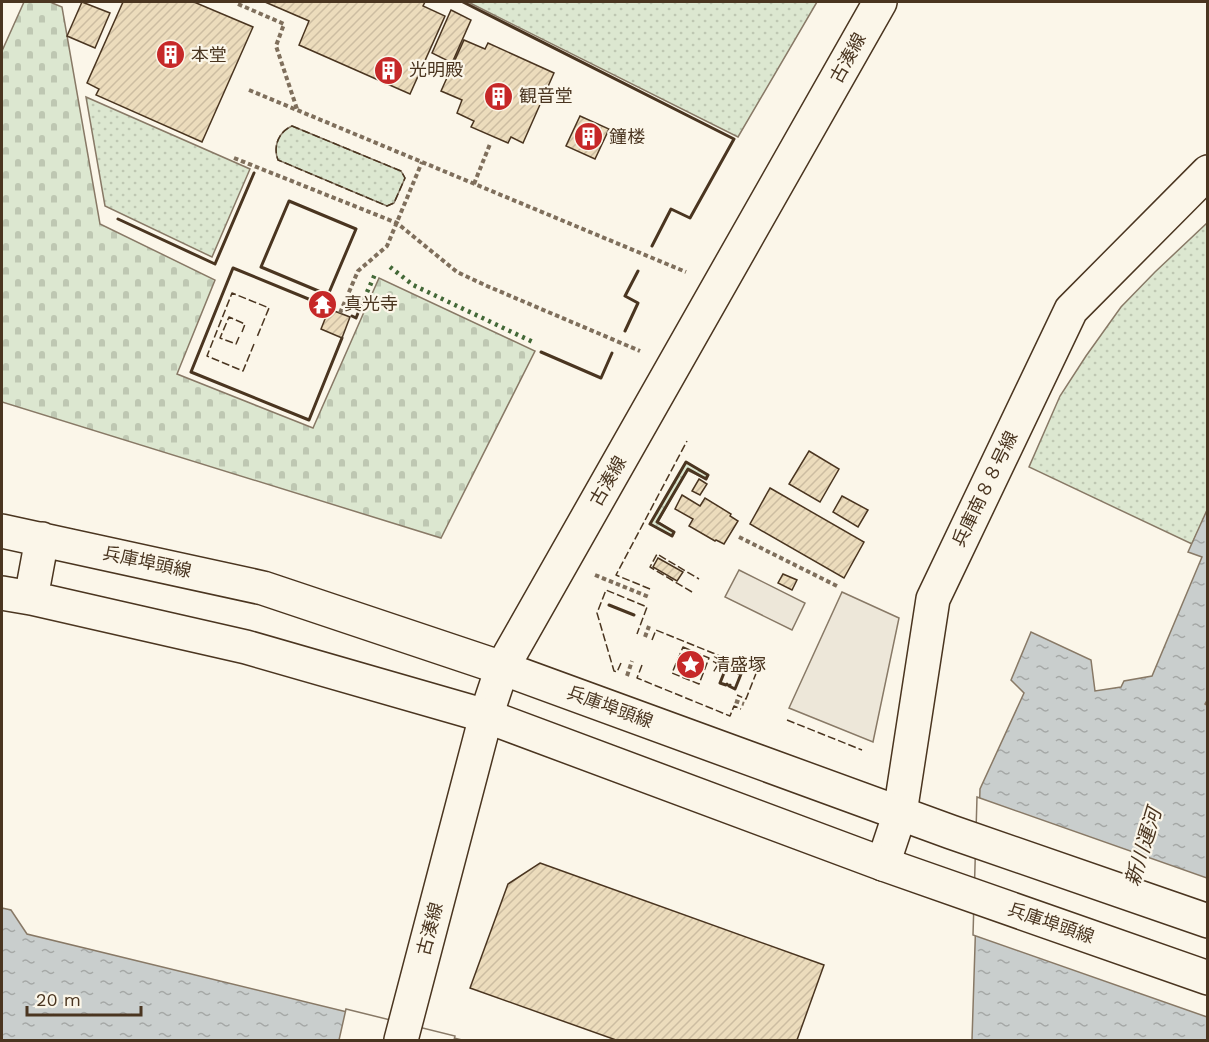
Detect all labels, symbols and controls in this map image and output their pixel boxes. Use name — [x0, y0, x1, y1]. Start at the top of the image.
street label: 古湊線 — [825, 29, 870, 86]
building icon: 本堂 — [154, 39, 186, 71]
place label: 本堂 — [191, 44, 227, 65]
building icon: 光明殿 — [372, 54, 404, 86]
place label: 光明殿 — [409, 59, 463, 80]
building icon: 観音堂 — [482, 80, 514, 112]
place label: 観音堂 — [519, 85, 573, 106]
building icon: 鐘楼 — [572, 121, 604, 153]
place label: 鐘楼 — [609, 126, 645, 147]
temple icon: 真光寺 — [307, 288, 339, 320]
place label: 真光寺 — [344, 293, 398, 314]
street label: 兵庫南８８号線 — [947, 428, 1022, 550]
street label: 古湊線 — [585, 452, 630, 509]
street label: 兵庫埠頭線 — [101, 542, 193, 581]
place icon: 清盛塚 — [675, 649, 707, 681]
place label: 清盛塚 — [712, 654, 766, 675]
street label: 兵庫埠頭線 — [564, 681, 656, 732]
water label: 新川運河 — [1120, 801, 1167, 889]
street label: 兵庫埠頭線 — [1005, 898, 1097, 947]
street label: 古湊線 — [412, 900, 447, 958]
scale bar — [27, 979, 141, 1017]
text: 20 m — [36, 989, 81, 1010]

